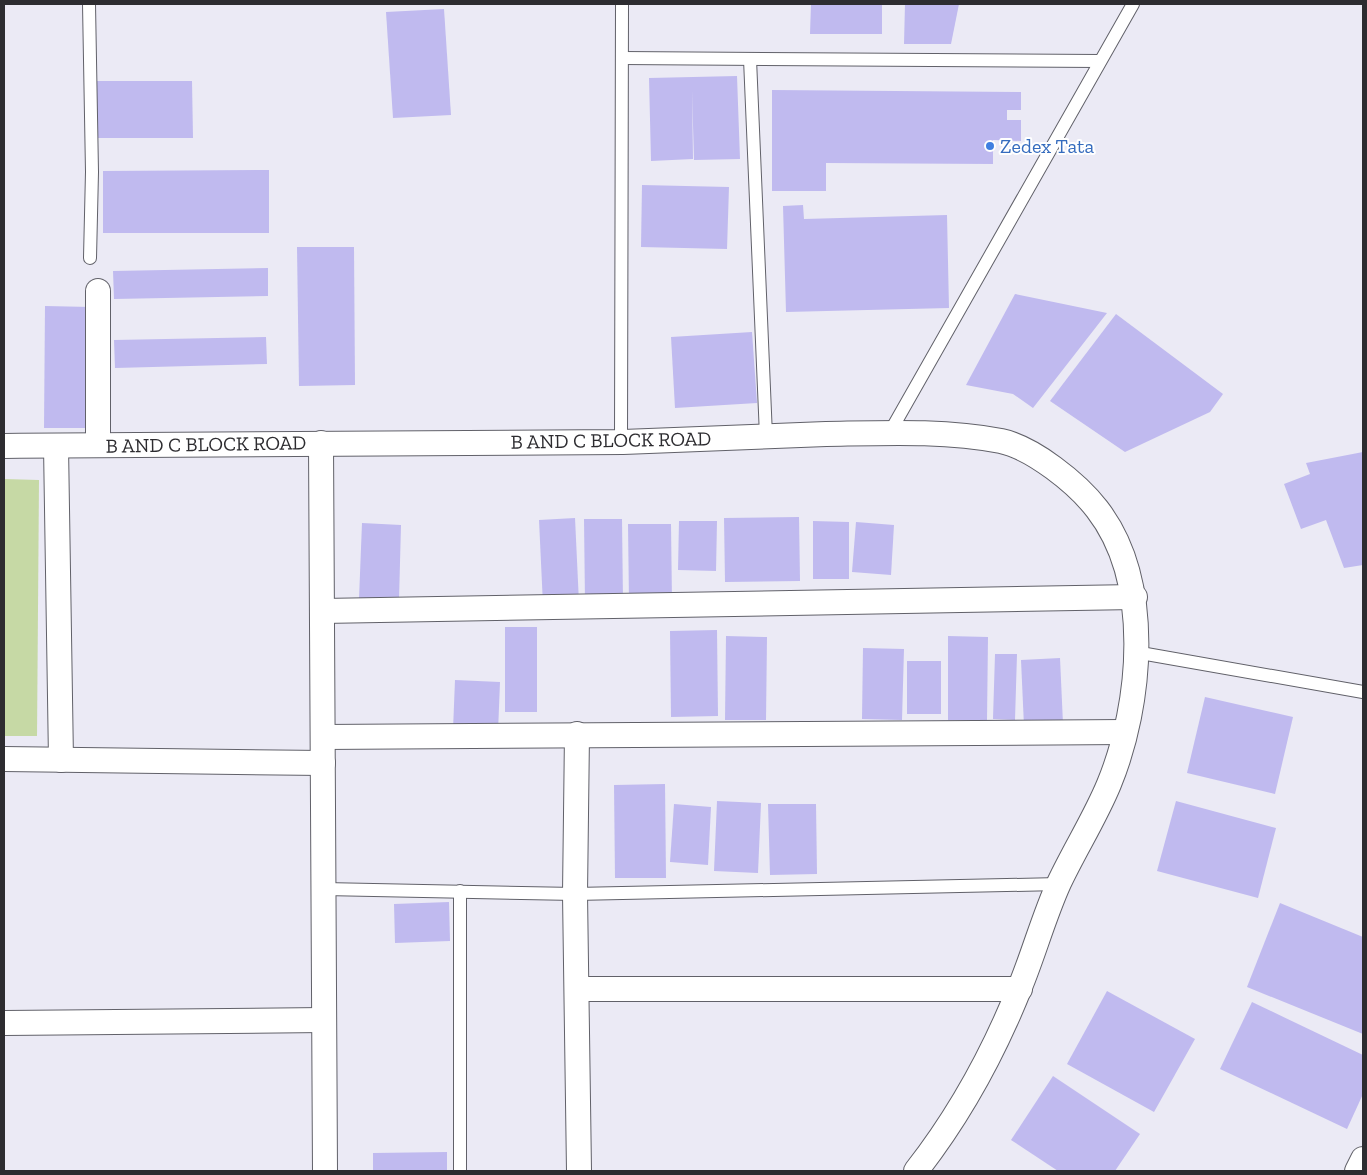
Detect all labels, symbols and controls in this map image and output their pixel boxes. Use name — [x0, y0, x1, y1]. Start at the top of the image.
place label: Zedex Tata — [1000, 134, 1094, 158]
marker: Zedex Tata — [984, 140, 996, 152]
street label: B AND C BLOCK ROAD — [510, 426, 712, 454]
street label: B AND C BLOCK ROAD — [105, 430, 307, 458]

